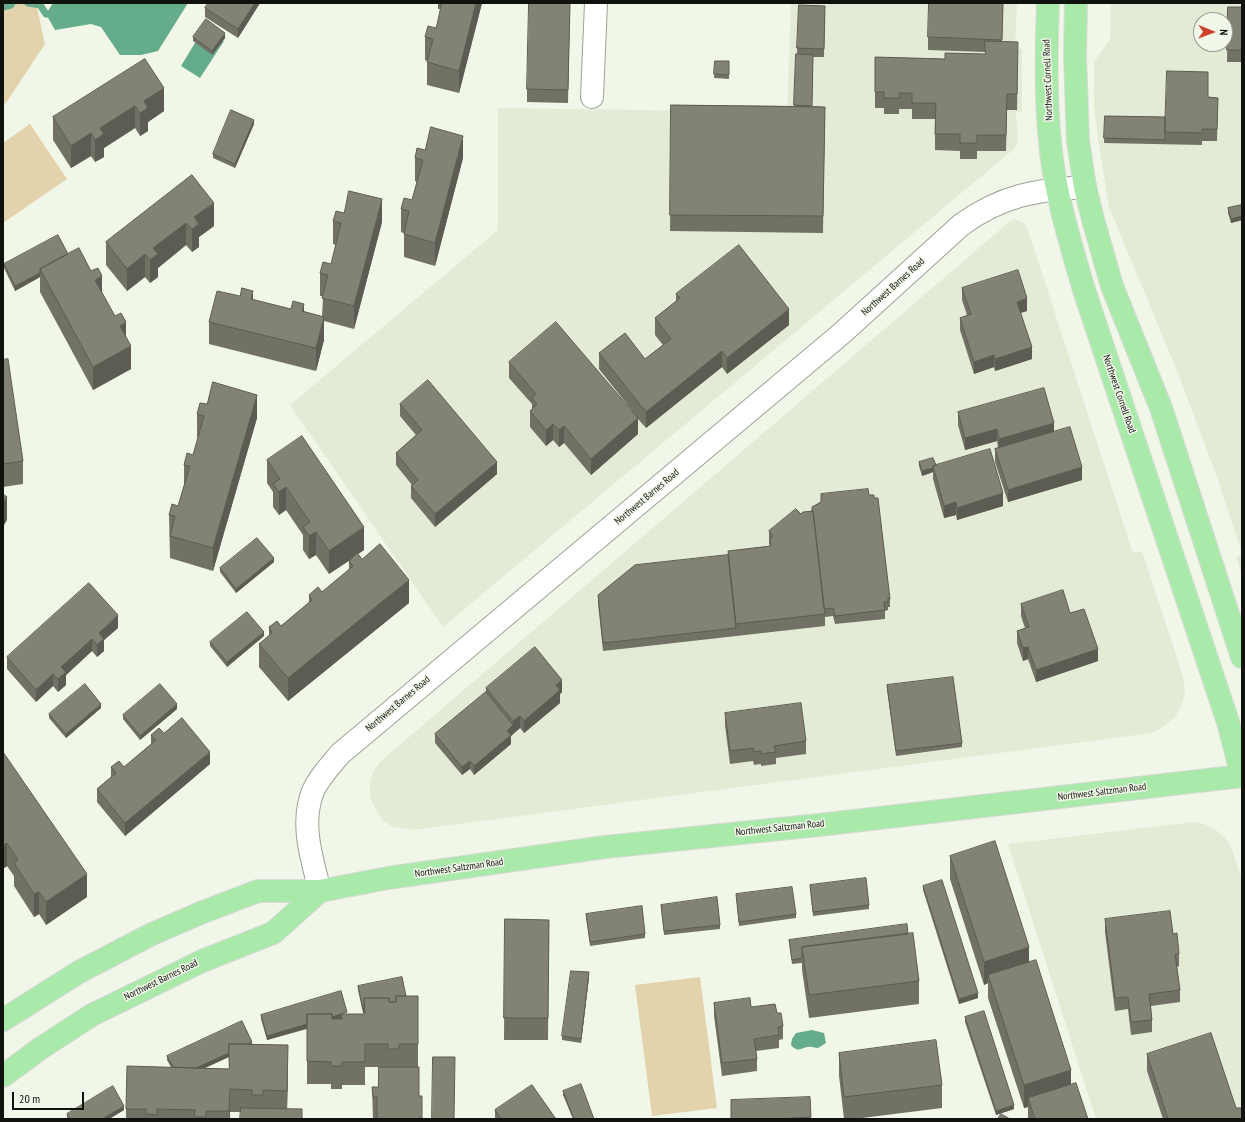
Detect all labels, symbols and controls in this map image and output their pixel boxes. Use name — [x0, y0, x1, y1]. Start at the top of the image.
north arrow — [1193, 12, 1233, 52]
text: N — [1217, 29, 1231, 35]
street label: Northwest Cornell Road — [1041, 39, 1055, 121]
street label: Northwest Barnes Road — [859, 256, 927, 318]
street label: Northwest Cornell Road — [1100, 353, 1138, 435]
street label: Northwest Barnes Road — [612, 467, 682, 527]
street label: Northwest Barnes Road — [363, 674, 433, 734]
street label: Northwest Saltzman Road — [1057, 781, 1147, 803]
street label: Northwest Saltzman Road — [735, 817, 825, 839]
street label: Northwest Saltzman Road — [414, 856, 504, 880]
street label: Northwest Barnes Road — [122, 957, 200, 1003]
scale bar — [14, 1084, 86, 1110]
text: 20 m — [19, 1091, 40, 1106]

